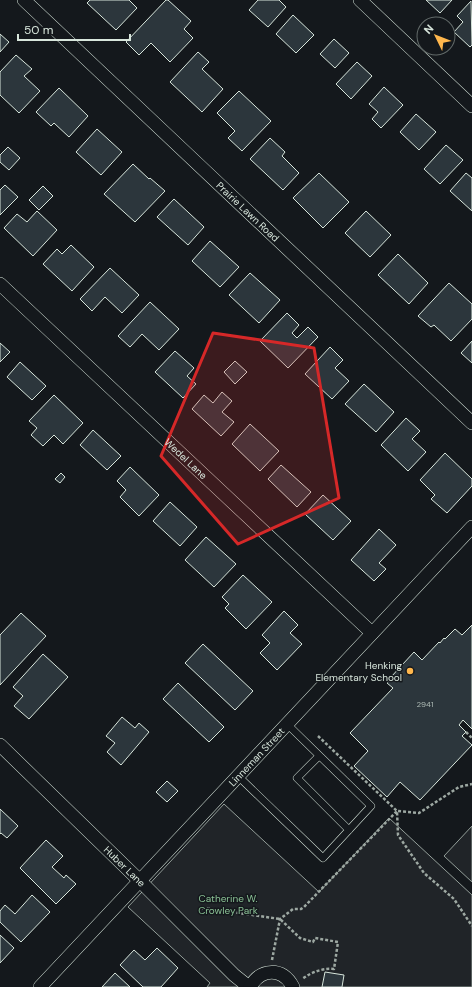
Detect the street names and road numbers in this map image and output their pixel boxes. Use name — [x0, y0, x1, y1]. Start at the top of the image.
street label: Prairie Lawn Road — [214, 179, 282, 244]
street label: Wedel Lane — [162, 435, 210, 482]
street label: Linneman Street — [226, 724, 287, 789]
street label: Huber Lane — [101, 843, 149, 890]

